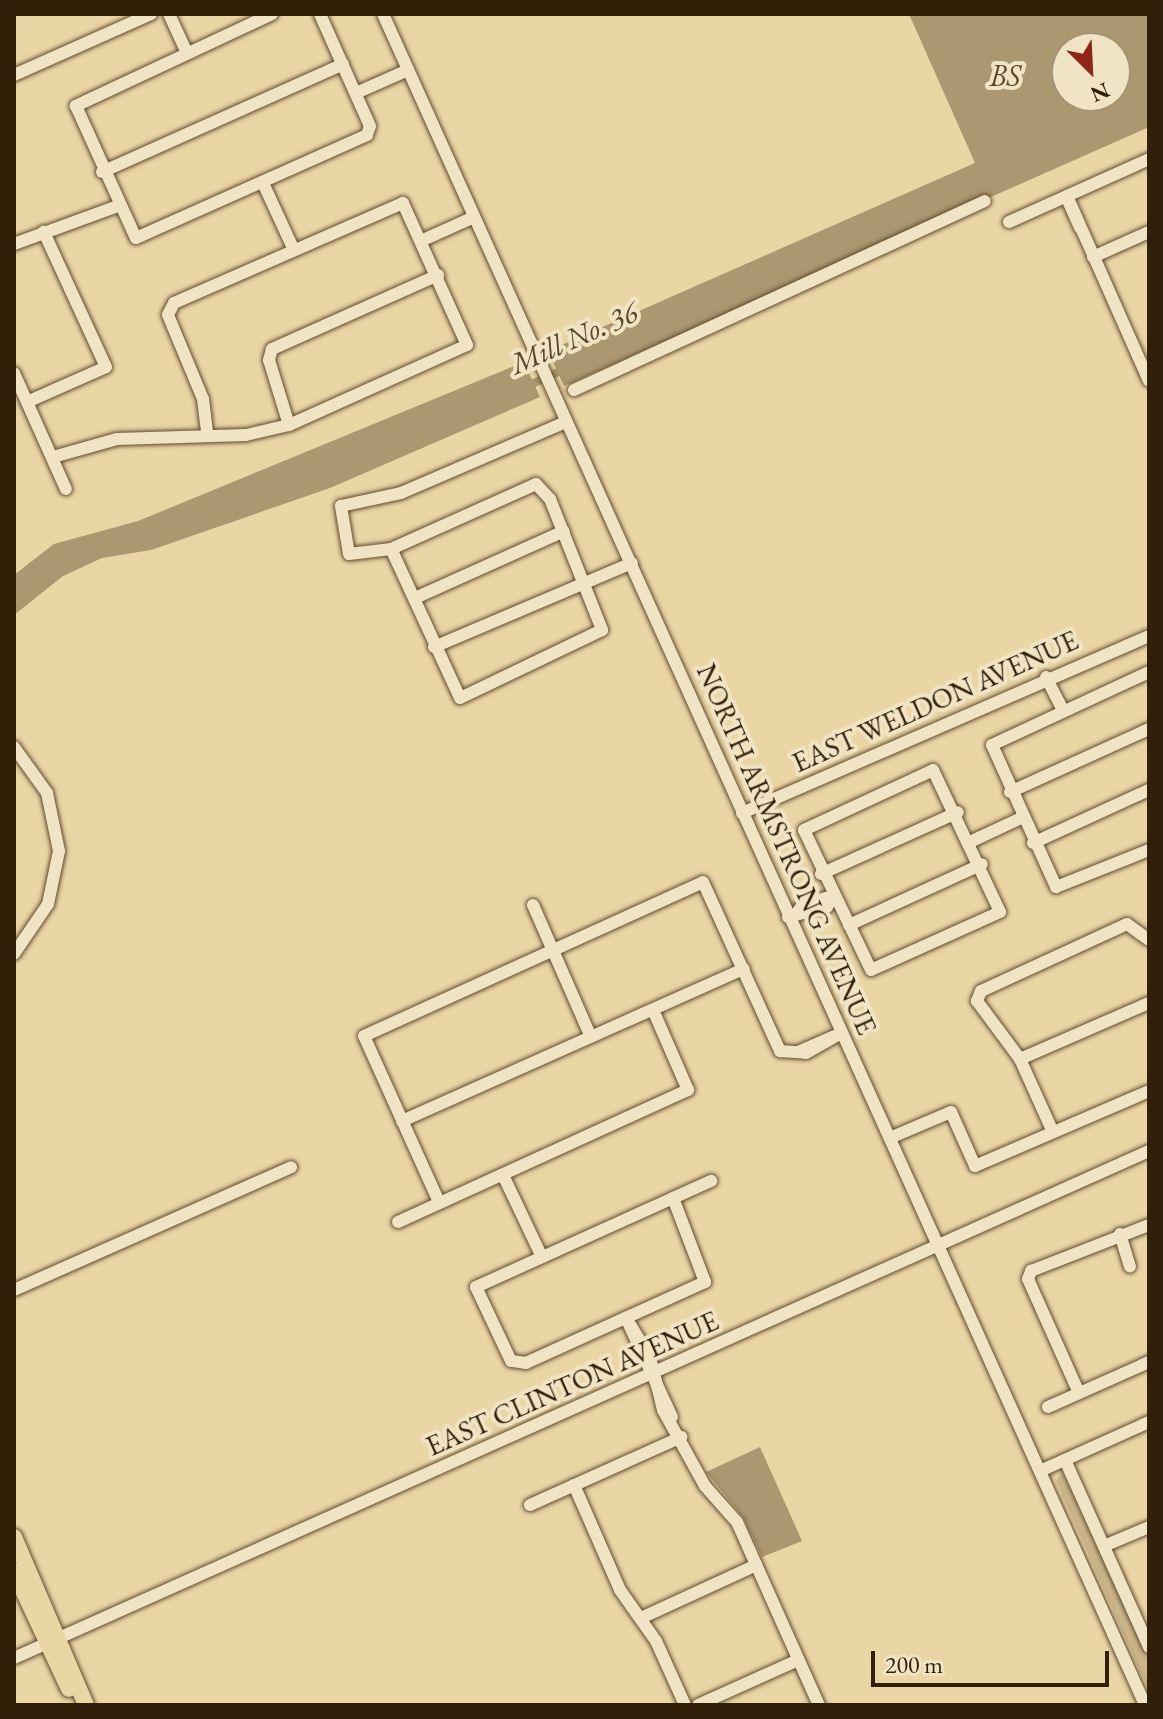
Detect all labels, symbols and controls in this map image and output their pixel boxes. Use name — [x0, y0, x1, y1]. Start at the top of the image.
north arrow — [1051, 32, 1131, 112]
water label: BS — [989, 58, 1021, 94]
text: N — [1086, 76, 1114, 109]
water label: Mill No. 36 — [504, 294, 644, 382]
street label: EAST WELDON AVENUE — [787, 623, 1083, 779]
street label: NORTH ARMSTRONG AVENUE — [690, 658, 884, 1040]
street label: EAST CLINTON AVENUE — [421, 1303, 723, 1463]
scale bar — [875, 1635, 1113, 1685]
text: 200 m — [885, 1649, 943, 1680]

